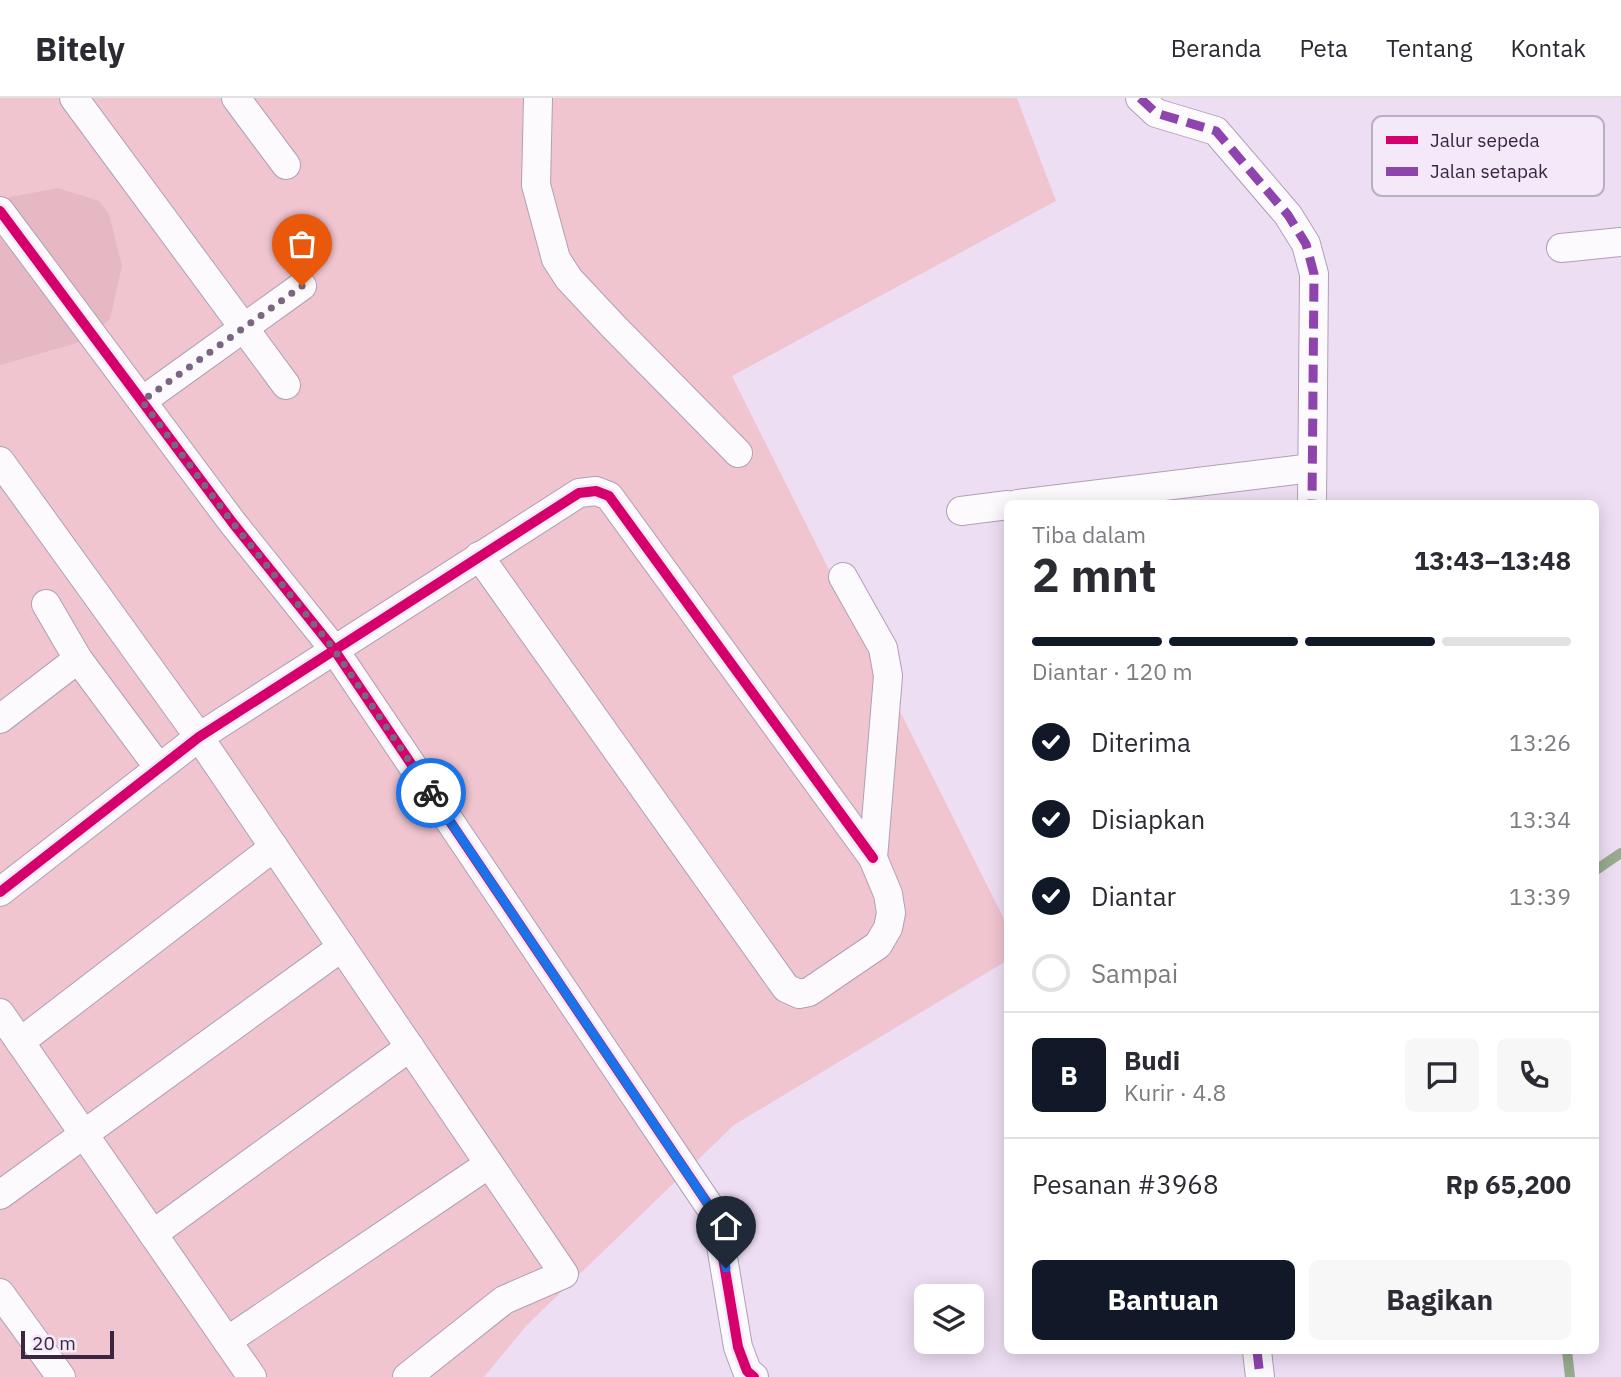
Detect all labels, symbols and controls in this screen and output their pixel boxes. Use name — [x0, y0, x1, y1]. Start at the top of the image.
text: Bitely — [35, 27, 125, 70]
text: Beranda — [1171, 32, 1261, 64]
text: Peta — [1299, 32, 1348, 64]
text: Tentang — [1386, 32, 1472, 64]
text: Kontak — [1510, 32, 1586, 64]
legend — [1372, 116, 1604, 196]
text: Jalur sepeda — [1430, 128, 1540, 152]
text: Jalan setapak — [1430, 159, 1548, 183]
pin — [272, 214, 332, 286]
icon: bag — [283, 225, 321, 263]
text: Tiba dalam — [1032, 519, 1146, 549]
text: 13:43–13:48 — [1414, 543, 1571, 577]
text: 2 mnt — [1032, 545, 1157, 605]
text: Diantar · 120 m — [1032, 656, 1193, 686]
icon: check — [1032, 723, 1070, 761]
text: Diterima — [1091, 725, 1191, 759]
text: 13:26 — [1509, 727, 1571, 757]
courier — [396, 758, 466, 828]
icon: bike — [412, 774, 450, 812]
icon: check — [1032, 800, 1070, 838]
text: Disiapkan — [1091, 802, 1205, 836]
text: 13:34 — [1509, 804, 1571, 834]
icon: check — [1032, 877, 1070, 915]
text: Diantar — [1091, 879, 1176, 913]
text: 13:39 — [1509, 881, 1571, 911]
text: Sampai — [1091, 956, 1178, 990]
button: chat — [1405, 1038, 1479, 1112]
button: phone — [1497, 1038, 1571, 1112]
text: Budi — [1124, 1043, 1180, 1077]
text: B — [1060, 1058, 1078, 1092]
text: Kurir · 4.8 — [1124, 1077, 1226, 1107]
text: Pesanan #3968 — [1032, 1167, 1219, 1201]
text: Rp 65,200 — [1445, 1167, 1571, 1201]
pin — [696, 1196, 756, 1268]
icon: home — [707, 1207, 745, 1245]
button: Bantuan — [1032, 1260, 1295, 1340]
button: Bagikan — [1309, 1260, 1571, 1340]
map controls — [914, 1284, 984, 1354]
button: layers — [914, 1284, 984, 1354]
scale bar — [21, 1328, 114, 1360]
text: 20 m — [32, 1331, 76, 1355]

